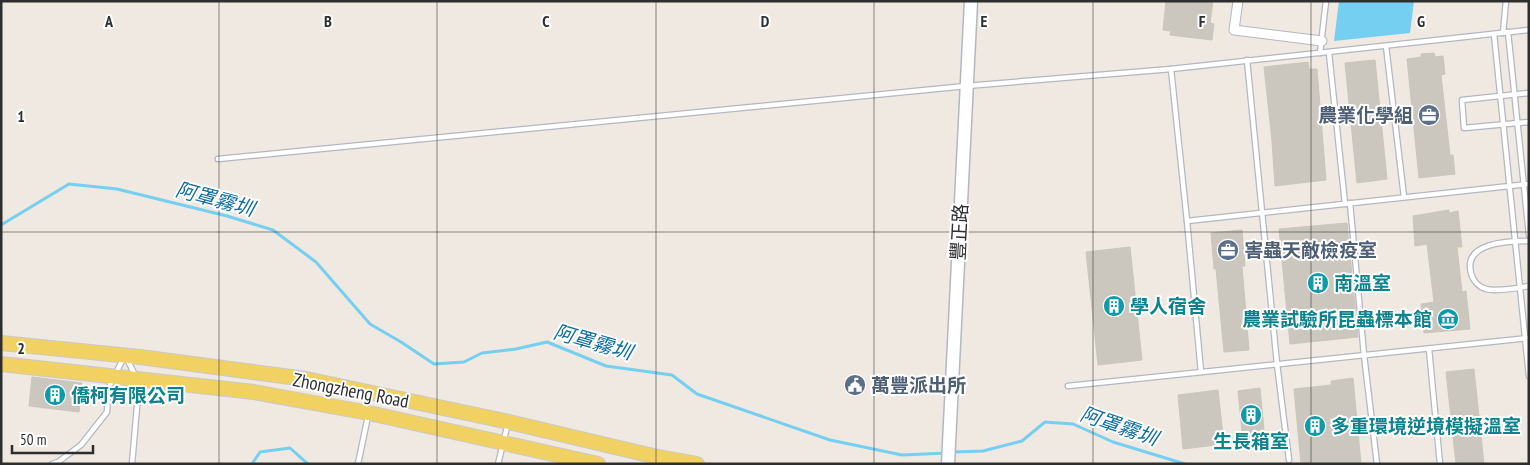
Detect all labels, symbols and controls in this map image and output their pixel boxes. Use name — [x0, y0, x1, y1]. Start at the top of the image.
text: A — [104, 11, 114, 31]
text: B — [324, 11, 332, 31]
text: C — [542, 11, 550, 31]
text: D — [761, 11, 770, 31]
text: E — [981, 11, 988, 31]
text: F — [1199, 11, 1206, 31]
text: G — [1417, 11, 1425, 31]
place label: 農業化學組 — [1318, 103, 1413, 127]
office icon: 農業化學組 — [1417, 103, 1441, 127]
text: 1 — [17, 106, 25, 126]
water label: 阿罩霧圳 — [173, 176, 260, 223]
street label: 豐正路 — [946, 203, 972, 261]
office icon: 害蟲天敵檢疫室 — [1216, 238, 1240, 262]
place label: 害蟲天敵檢疫室 — [1244, 238, 1377, 262]
building icon: 南溫室 — [1306, 271, 1330, 295]
place label: 南溫室 — [1334, 271, 1391, 295]
building icon: 學人宿舍 — [1102, 294, 1126, 318]
place label: 學人宿舍 — [1130, 294, 1206, 318]
place label: 農業試驗所昆蟲標本館 — [1242, 307, 1432, 331]
museum icon: 農業試驗所昆蟲標本館 — [1436, 307, 1460, 331]
water label: 阿罩霧圳 — [551, 318, 638, 366]
text: 2 — [17, 338, 25, 358]
street label: Zhongzheng Road — [291, 367, 411, 413]
public building icon: 萬豐派出所 — [843, 373, 867, 397]
place label: 萬豐派出所 — [871, 373, 966, 397]
building icon: 僑柯有限公司 — [43, 383, 67, 407]
place label: 僑柯有限公司 — [71, 383, 185, 407]
water label: 阿罩霧圳 — [1077, 401, 1164, 452]
building icon: 生長箱室 — [1239, 403, 1263, 427]
building icon: 多重環境逆境模擬溫室 — [1303, 414, 1327, 438]
place label: 多重環境逆境模擬溫室 — [1331, 414, 1521, 438]
scale bar — [12, 422, 94, 454]
place label: 生長箱室 — [1213, 429, 1289, 453]
text: 50 m — [20, 430, 46, 449]

